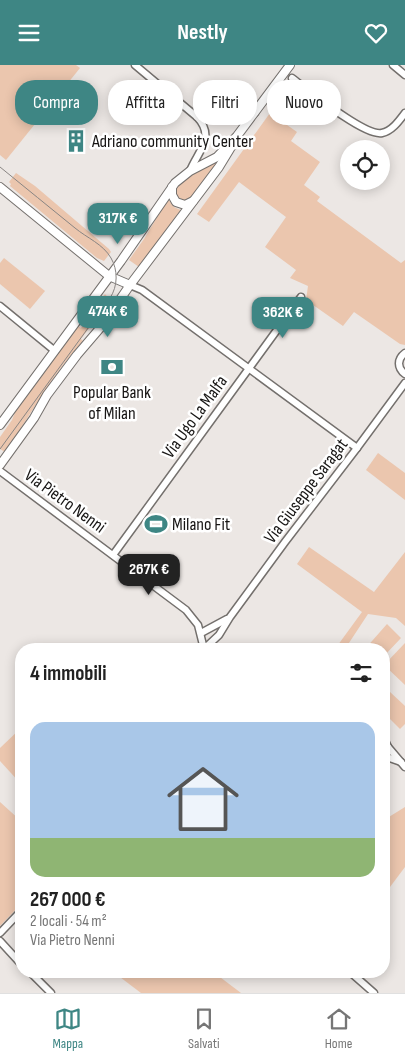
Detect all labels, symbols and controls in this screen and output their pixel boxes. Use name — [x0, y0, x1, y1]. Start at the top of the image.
icon: menu — [15, 19, 43, 47]
text: Nestly — [177, 19, 228, 46]
icon: heart — [362, 19, 390, 47]
chip: Compra — [15, 80, 98, 125]
chip: Affitta — [108, 80, 183, 125]
chip: Filtri — [193, 80, 257, 125]
chip: Nuovo — [267, 80, 341, 125]
building icon: Adriano community Center — [63, 128, 89, 154]
place label: Adriano community Center — [91, 131, 253, 152]
map controls — [340, 140, 390, 190]
button: locate — [340, 140, 390, 190]
pin: 317K € — [77, 203, 159, 245]
text: 317K € — [99, 209, 138, 228]
pin: 474K € — [67, 295, 149, 338]
pin: 362K € — [242, 297, 324, 339]
text: 474K € — [88, 302, 128, 321]
text: 362K € — [263, 303, 303, 322]
bank icon: Popular Bank of Milan — [99, 354, 125, 380]
street label: Via Ugo La Malfa — [158, 372, 232, 462]
place label: Popular Bank of Milan — [73, 382, 151, 424]
street label: Via Giuseppe Saragat — [260, 434, 352, 547]
street label: Via Pietro Nenni — [20, 465, 110, 537]
sports icon: Milano Fit — [143, 511, 169, 537]
place label: Milano Fit — [172, 514, 231, 535]
pin: 267K € — [108, 553, 190, 596]
text: 267K € — [129, 560, 169, 579]
icon: filters — [347, 659, 375, 687]
text: 4 immobili — [30, 661, 106, 686]
icon: home — [158, 754, 248, 844]
text: 267 000 € — [30, 887, 106, 912]
text: 2 locali · 54 m² — [30, 912, 107, 931]
text: Via Pietro Nenni — [30, 931, 115, 950]
tab: Mappa — [52, 1005, 83, 1052]
tab: Salvati — [188, 1005, 220, 1052]
tab: Home — [325, 1005, 353, 1052]

